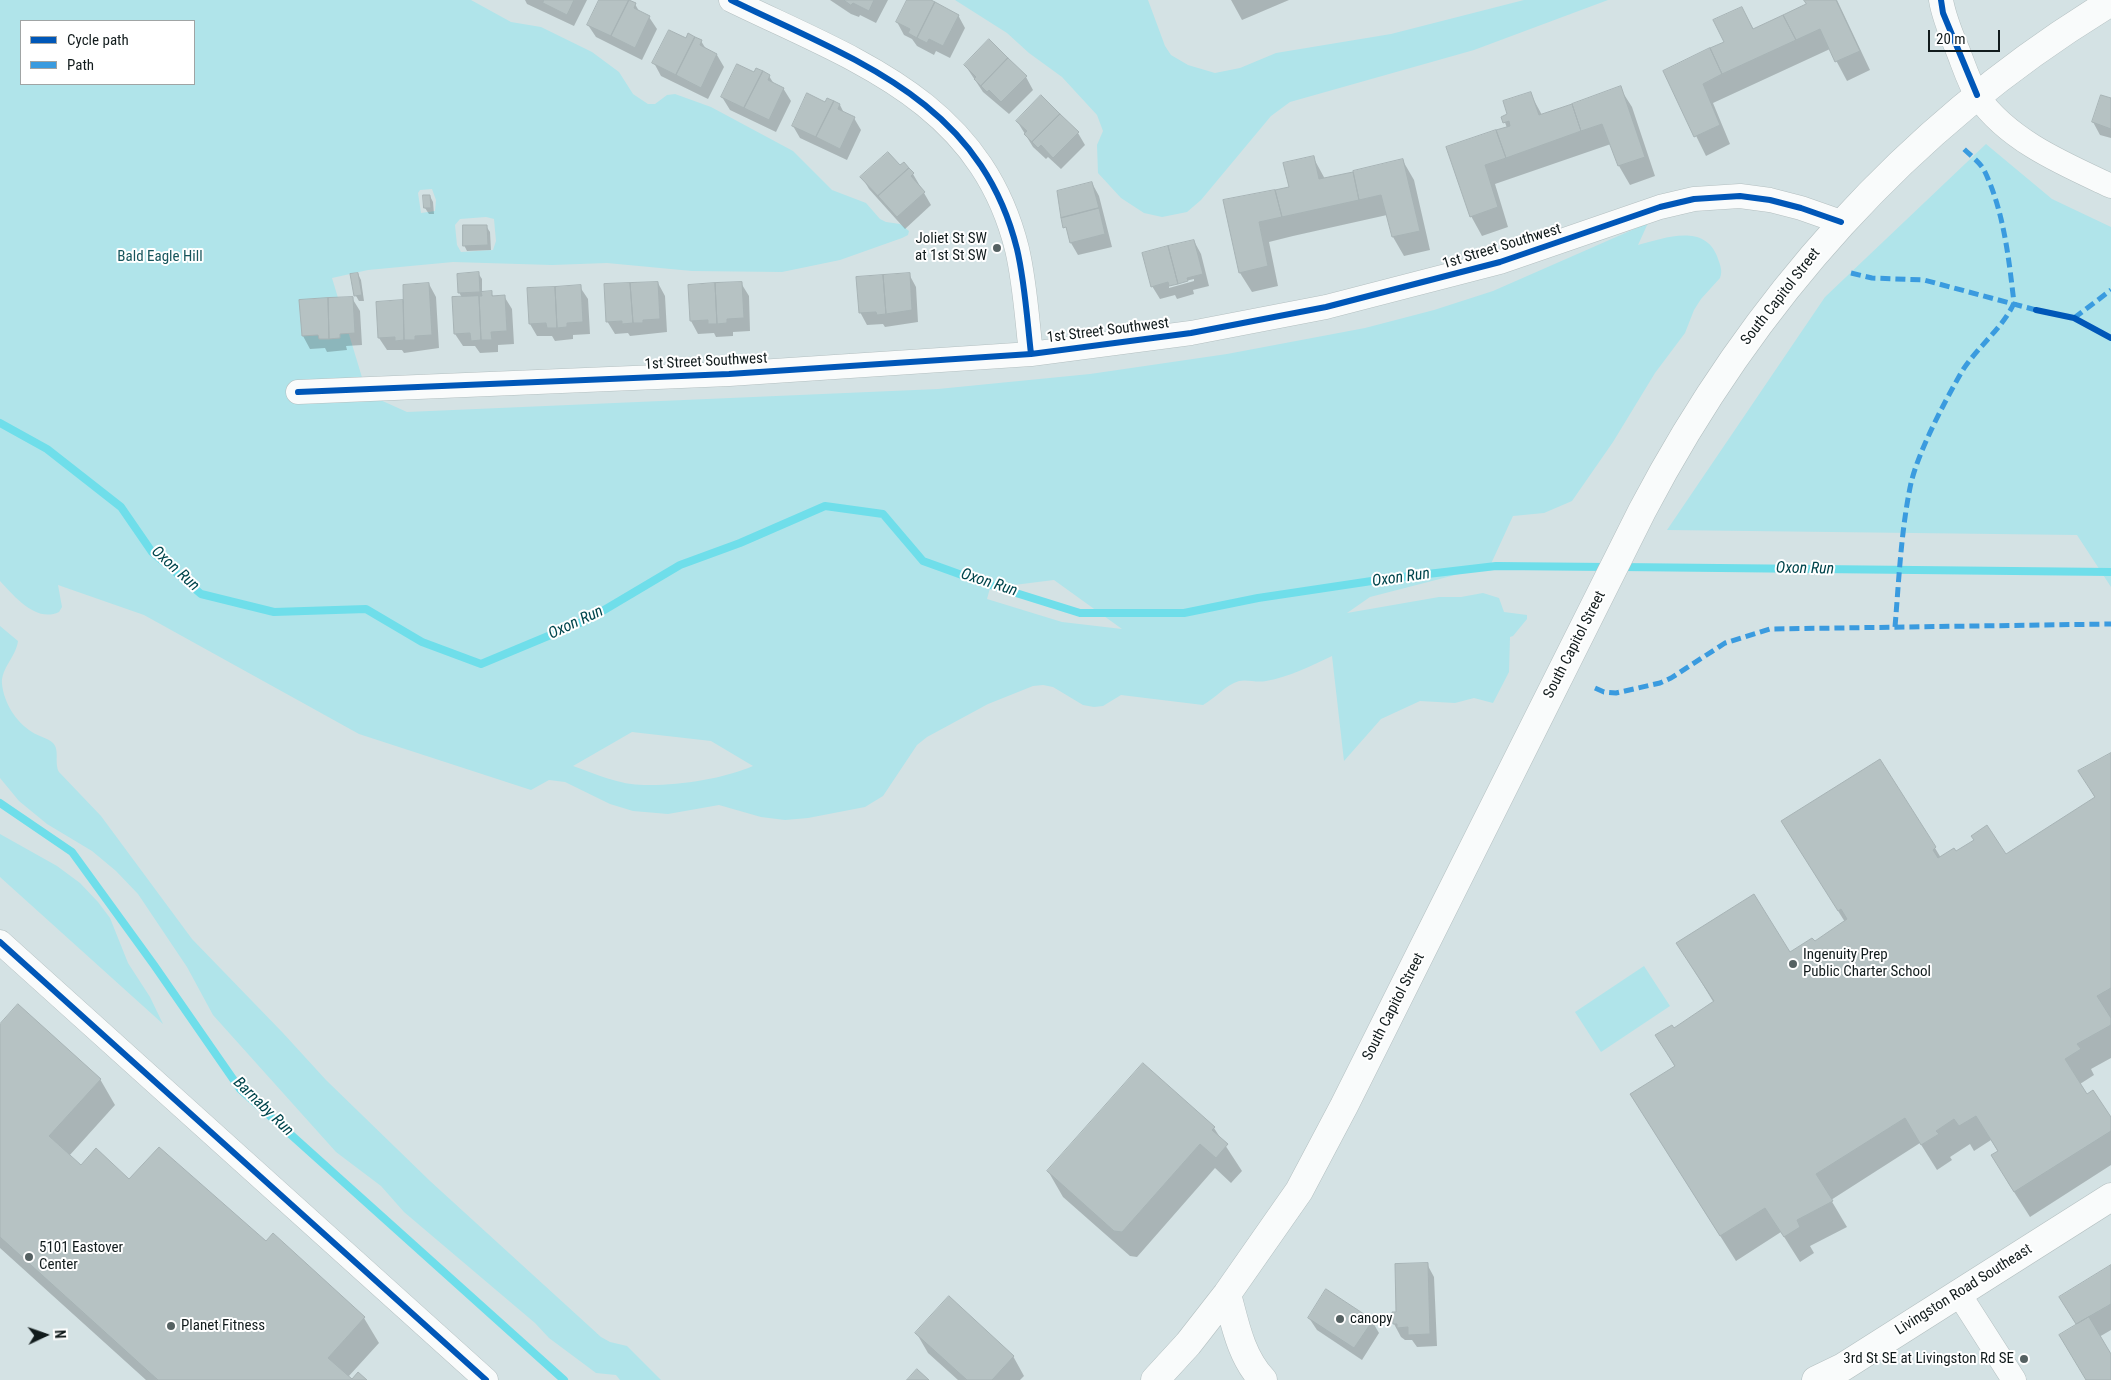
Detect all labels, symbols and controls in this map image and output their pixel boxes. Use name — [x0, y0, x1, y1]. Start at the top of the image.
legend — [20, 20, 195, 85]
scale bar — [1931, 20, 2004, 52]
text: 20 m — [1936, 30, 1966, 48]
text: Cycle path — [67, 31, 129, 49]
text: Path — [67, 56, 94, 74]
street label: 1st Street Southwest — [1441, 220, 1563, 274]
place label: Joliet St SW at 1st St SW — [915, 230, 987, 265]
marker: Joliet St SW at 1st St SW — [991, 242, 1003, 254]
street label: South Capitol Street — [1738, 245, 1824, 349]
park label: Bald Eagle Hill — [117, 248, 203, 266]
street label: 1st Street Southwest — [1046, 315, 1170, 347]
street label: 1st Street Southwest — [644, 350, 768, 374]
water label: Oxon Run — [147, 542, 203, 596]
water label: Oxon Run — [1776, 559, 1834, 579]
water label: Oxon Run — [1371, 564, 1431, 592]
water label: Oxon Run — [958, 565, 1020, 601]
street label: South Capitol Street — [1540, 588, 1610, 702]
water label: Oxon Run — [546, 602, 606, 644]
place label: Ingenuity Prep Public Charter School — [1803, 946, 1931, 981]
street label: South Capitol Street — [1359, 950, 1429, 1064]
marker: Ingenuity Prep Public Charter School — [1787, 958, 1799, 970]
water label: Barnaby Run — [229, 1074, 297, 1140]
place label: 5101 Eastover Center — [39, 1239, 123, 1274]
street label: Livingston Road Southeast — [1892, 1241, 2036, 1339]
marker: 5101 Eastover Center — [23, 1251, 35, 1263]
north arrow — [20, 1310, 70, 1360]
place label: canopy — [1350, 1310, 1392, 1328]
marker: canopy — [1334, 1313, 1346, 1325]
place label: Planet Fitness — [181, 1317, 265, 1335]
marker: Planet Fitness — [165, 1320, 177, 1332]
text: N — [52, 1330, 68, 1339]
place label: 3rd St SE at Livingston Rd SE — [1843, 1350, 2014, 1368]
marker: 3rd St SE at Livingston Rd SE — [2018, 1353, 2030, 1365]

